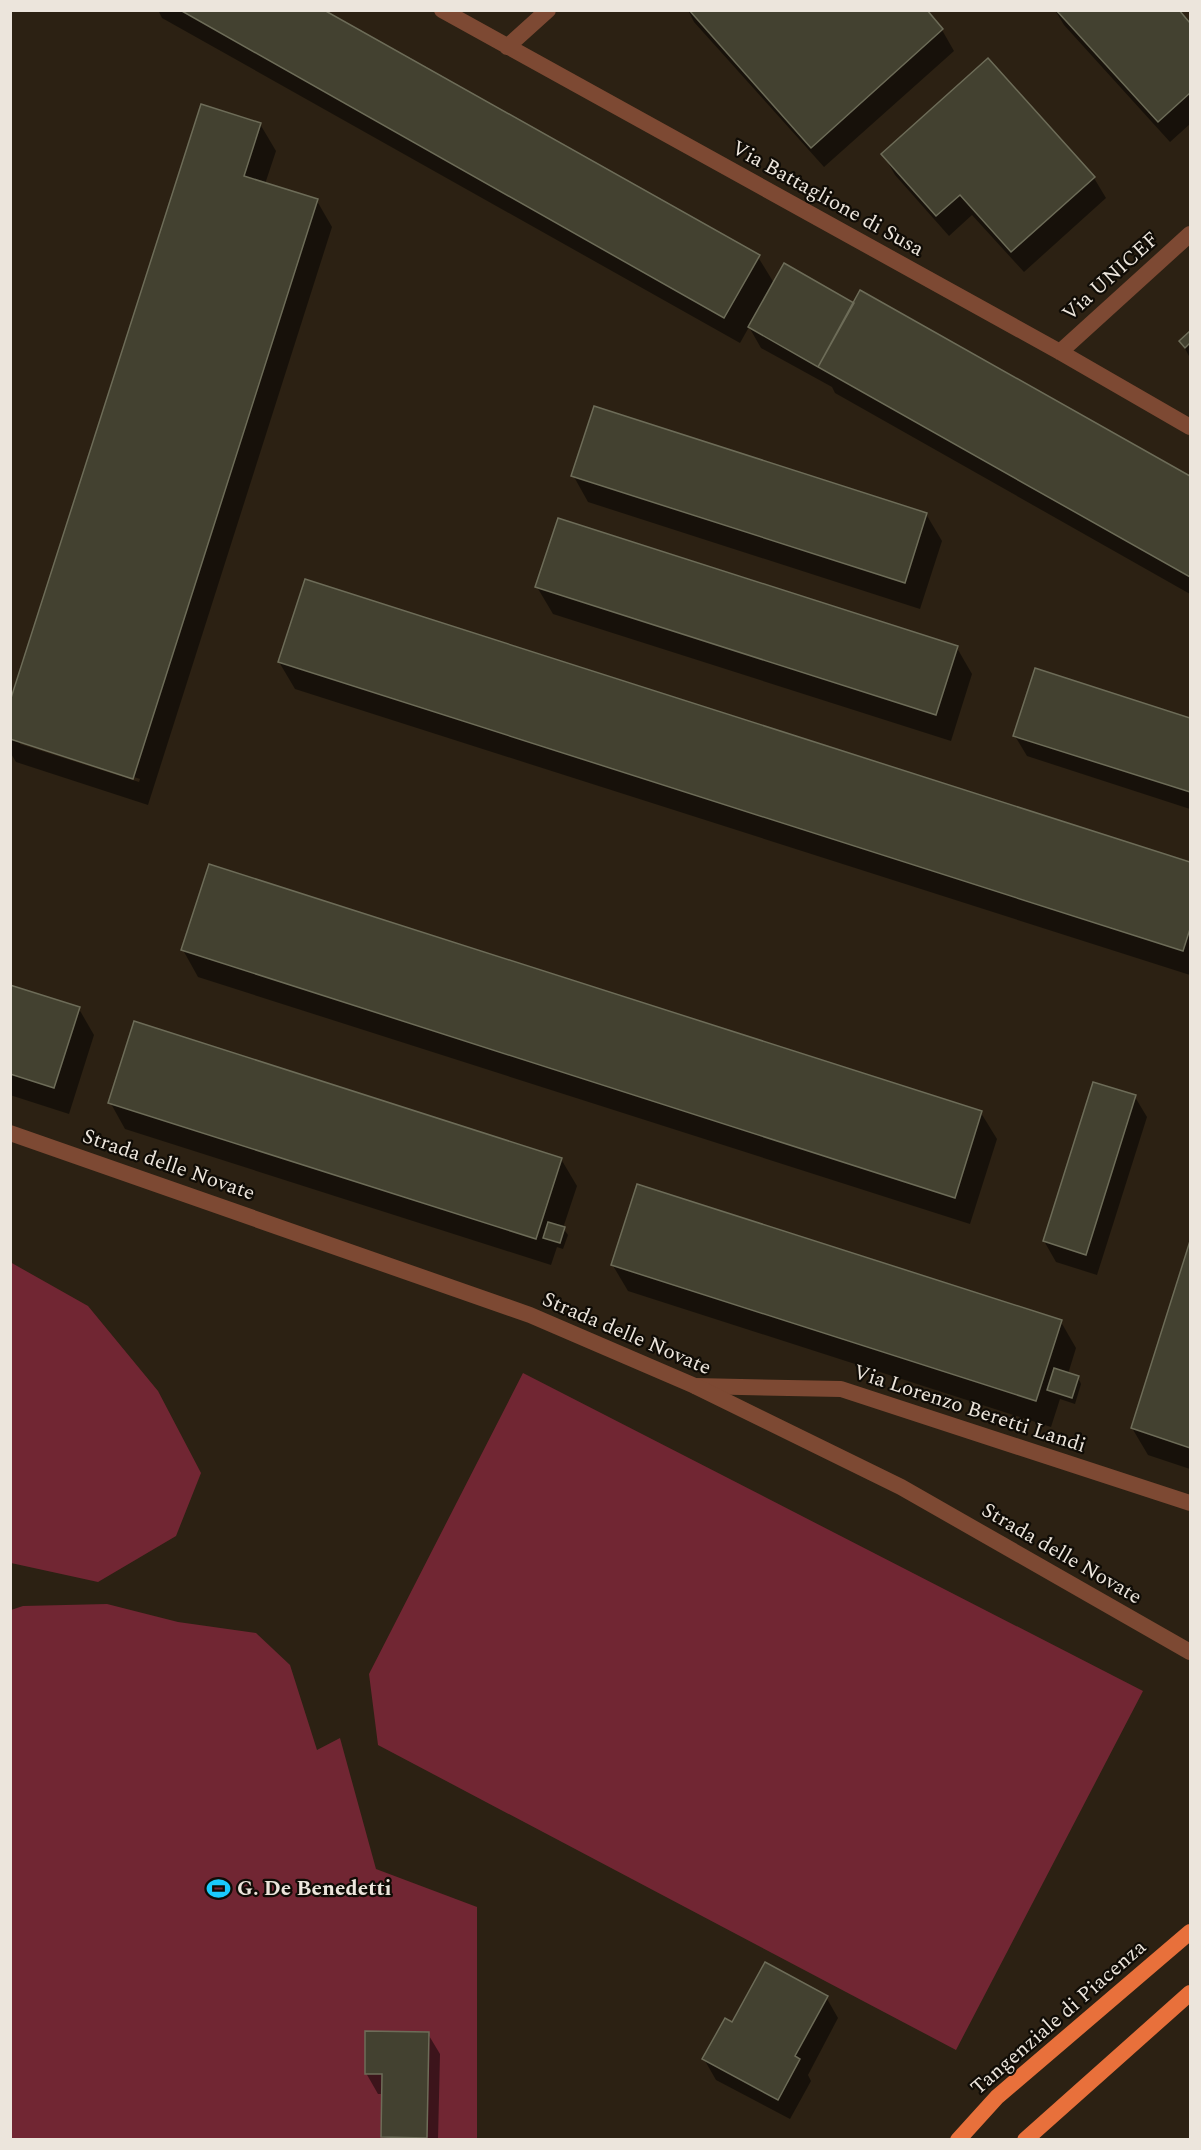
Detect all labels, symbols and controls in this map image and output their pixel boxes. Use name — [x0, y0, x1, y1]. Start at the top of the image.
street label: Via Battaglione di Susa — [725, 133, 930, 265]
street label: Via UNICEF — [1055, 224, 1166, 329]
street label: Strada delle Novate — [78, 1120, 259, 1210]
street label: Strada delle Novate — [537, 1284, 716, 1384]
street label: Via Lorenzo Beretti Landi — [849, 1356, 1090, 1462]
street label: Strada delle Novate — [975, 1495, 1148, 1613]
place label: G. De Benedetti — [237, 1873, 391, 1905]
sports icon: G. De Benedetti — [206, 1875, 232, 1901]
street label: Tangenziale di Piacenza — [964, 1932, 1154, 2103]

